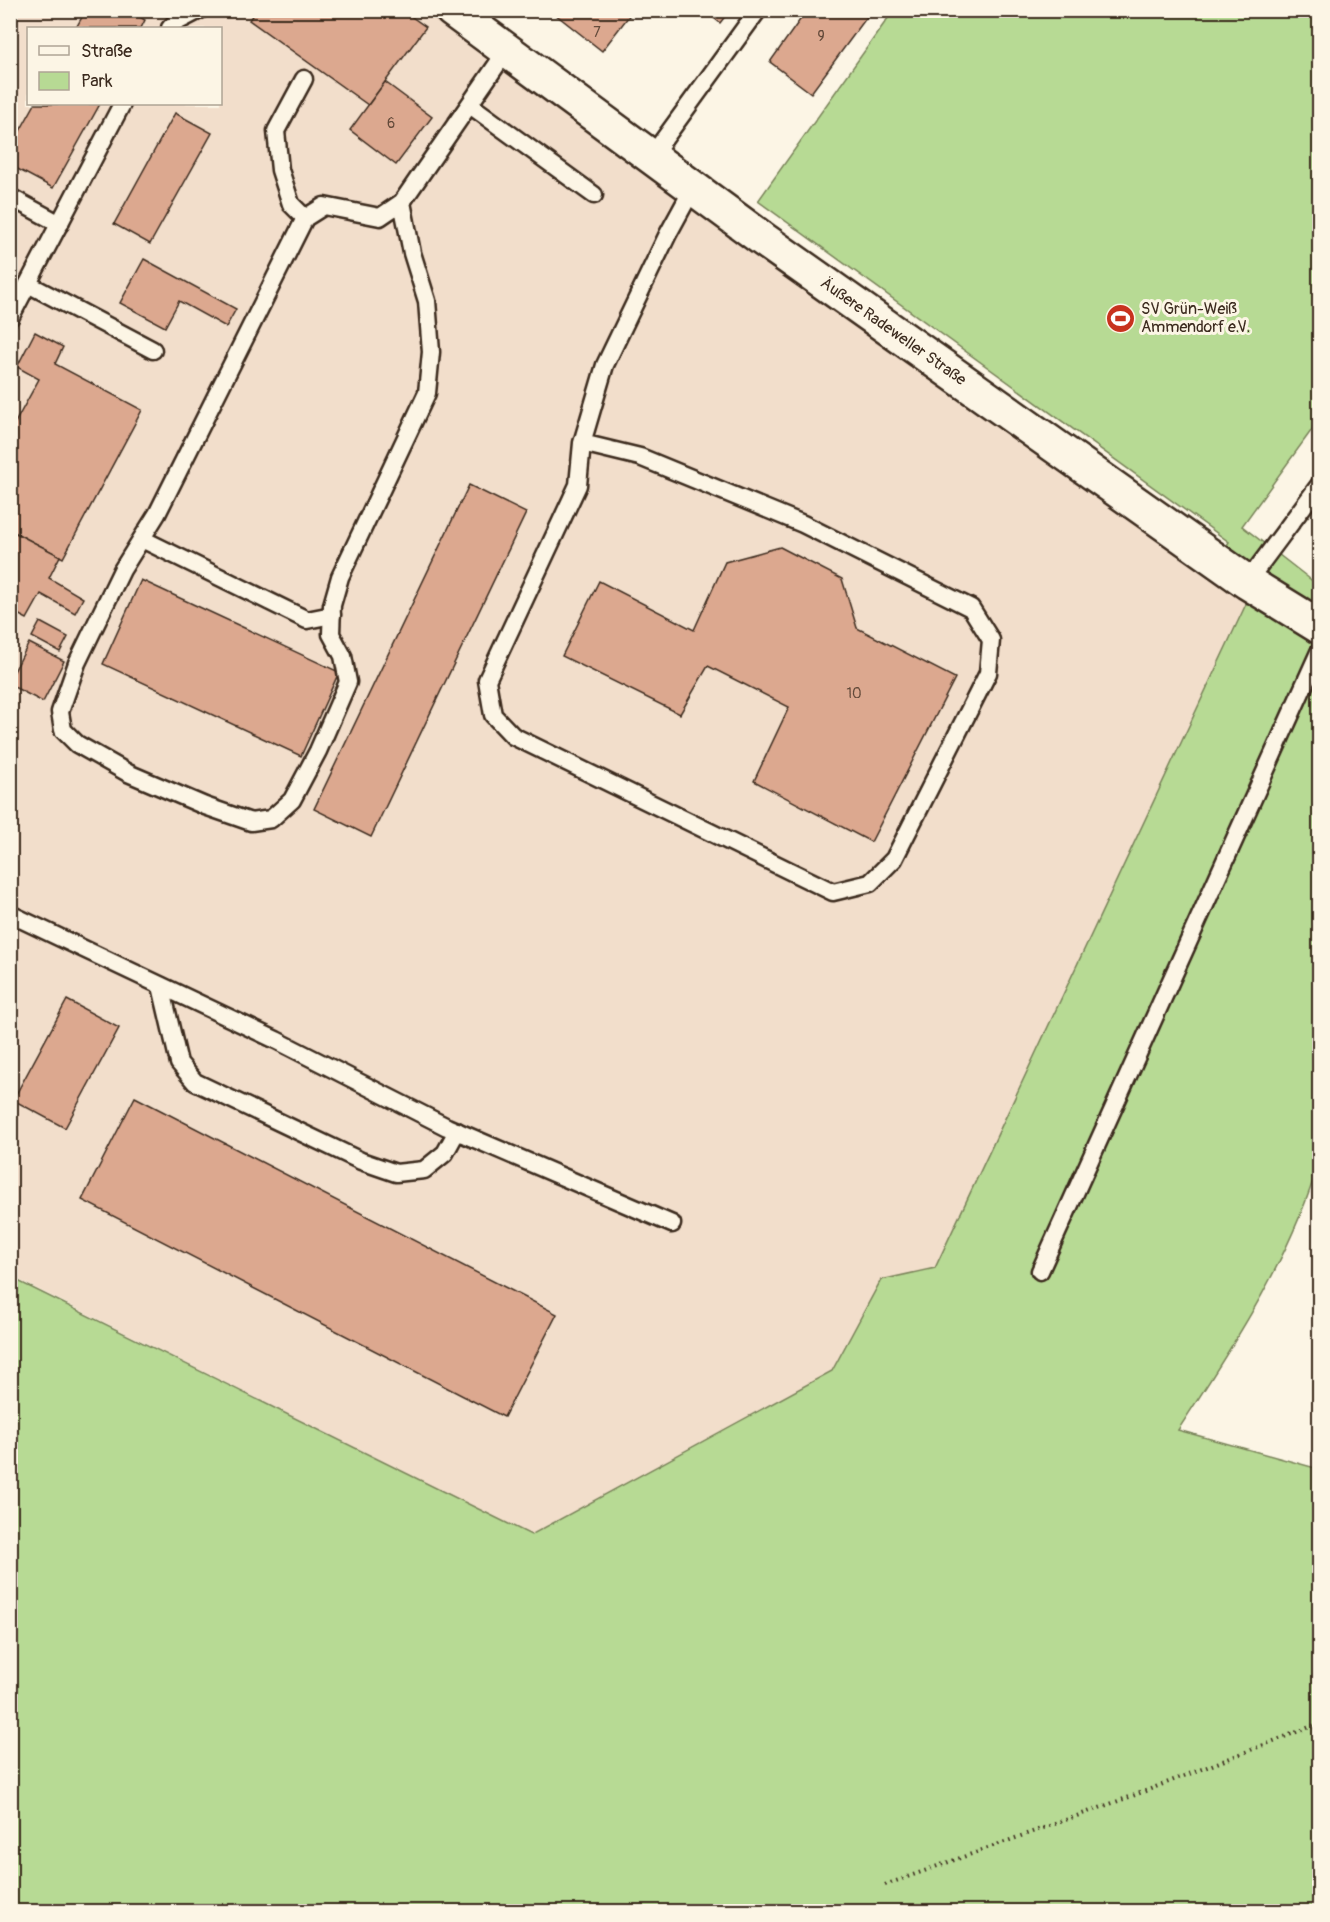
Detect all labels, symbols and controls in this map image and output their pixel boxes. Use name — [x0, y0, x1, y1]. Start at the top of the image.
house number: 7 — [593, 24, 601, 41]
legend — [27, 27, 222, 105]
house number: 9 — [817, 28, 825, 45]
text: Straße — [81, 40, 132, 63]
text: Park — [81, 70, 113, 93]
house number: 6 — [387, 115, 395, 132]
street label: Äußere Radeweller Straße — [817, 273, 970, 390]
place label: SV Grün-Weiß Ammendorf e.V. — [1141, 299, 1250, 337]
sports icon: SV Grün-Weiß Ammendorf e.V. — [1104, 302, 1136, 334]
house number: 10 — [846, 685, 862, 702]

